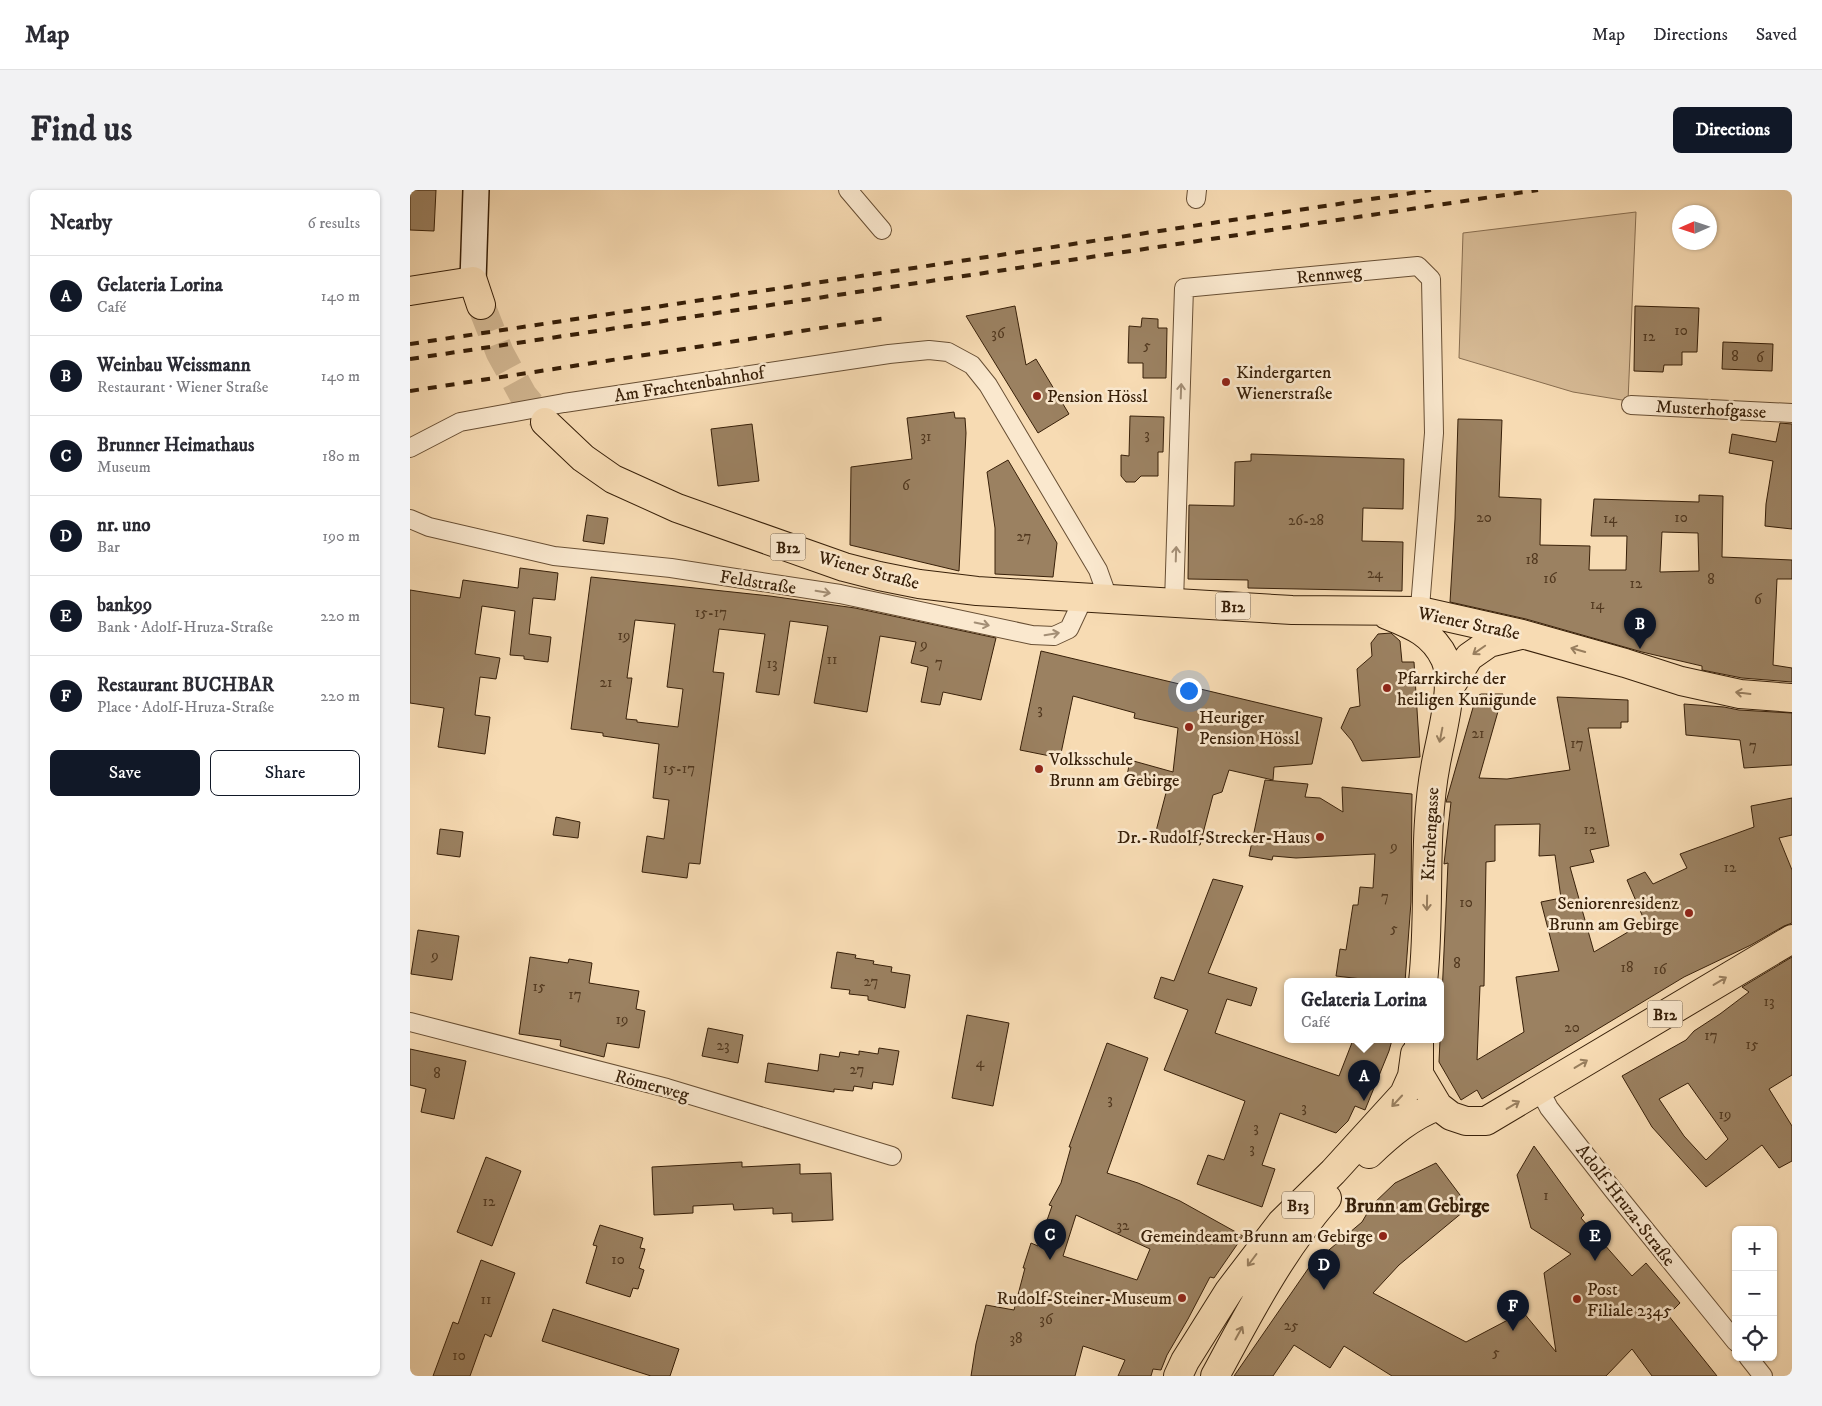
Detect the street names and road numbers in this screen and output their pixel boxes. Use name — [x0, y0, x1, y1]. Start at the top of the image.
street label: Rennweg — [1295, 261, 1363, 289]
street label: Am Frachtenbahnhof — [612, 362, 769, 408]
street label: Musterhofgasse — [1655, 396, 1767, 424]
road number: B12 — [770, 534, 806, 561]
street label: Wiener Straße — [815, 547, 922, 595]
street label: Feldstraße — [718, 566, 798, 600]
road number: B12 — [1216, 592, 1250, 620]
street label: Wiener Straße — [1415, 602, 1522, 646]
street label: Kirchengasse — [1418, 787, 1444, 881]
road number: B12 — [1648, 1001, 1682, 1028]
street label: Römerweg — [612, 1065, 692, 1107]
street label: Adolf-Hruza-Straße — [1571, 1140, 1680, 1271]
road number: B13 — [1282, 1192, 1314, 1218]

